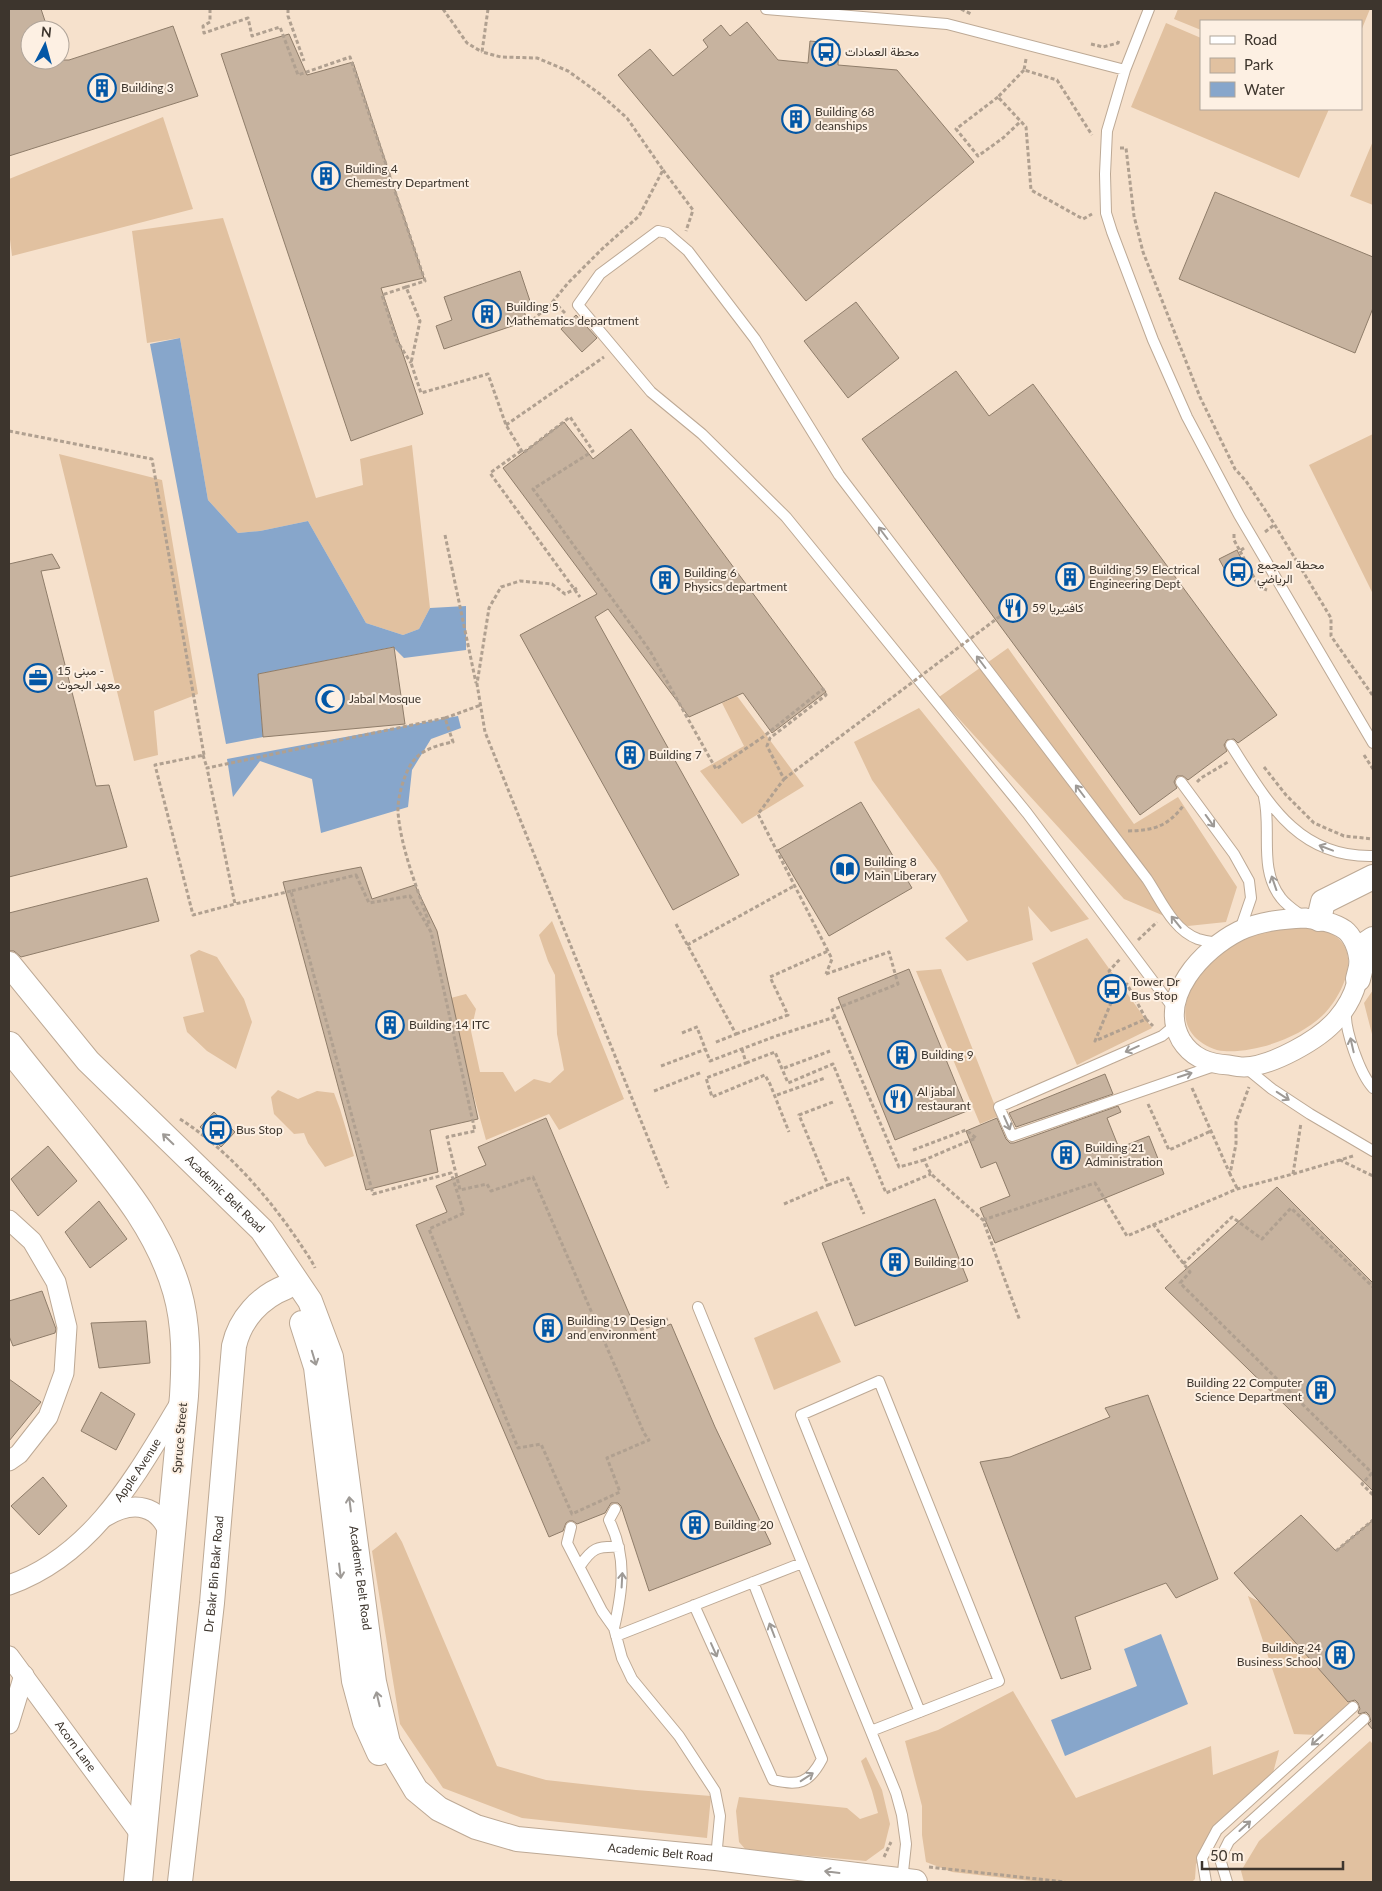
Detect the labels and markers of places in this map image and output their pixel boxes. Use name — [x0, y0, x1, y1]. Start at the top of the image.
bus stop icon: محطة العمادات — [811, 37, 841, 67]
place label: محطة العمادات — [845, 44, 919, 59]
building icon: Building 3 — [87, 73, 117, 103]
place label: Building 3 — [121, 80, 174, 95]
building icon: Building 68 deanships — [781, 104, 811, 134]
place label: Building 68 deanships — [815, 104, 875, 133]
building icon: Building 4 Chemestry Department — [311, 161, 341, 191]
place label: Building 4 Chemestry Department — [345, 161, 470, 190]
building icon: Building 5 Mathematics department — [472, 299, 502, 329]
place label: Building 5 Mathematics department — [506, 299, 640, 328]
bus stop icon: محطة المجمع الرياضي — [1223, 557, 1253, 587]
place label: محطة المجمع الرياضي — [1257, 557, 1324, 589]
building icon: Building 59 Electrical Engineering Dept — [1055, 562, 1085, 592]
place label: Building 59 Electrical Engineering Dept — [1089, 562, 1200, 591]
building icon: Building 6 Physics department — [650, 565, 680, 595]
place label: Building 6 Physics department — [684, 565, 788, 594]
restaurant icon: كافتيريا 59 — [998, 593, 1028, 623]
place label: كافتيريا 59 — [1032, 600, 1084, 616]
office icon: مبنى 15 - معهد البحوث — [23, 663, 53, 693]
place label: مبنى 15 - معهد البحوث — [57, 663, 120, 693]
mosque icon: Jabal Mosque — [315, 684, 345, 714]
place label: Jabal Mosque — [349, 691, 421, 706]
building icon: Building 7 — [615, 740, 645, 770]
place label: Building 7 — [649, 747, 702, 762]
library icon: Building 8 Main Liberary — [830, 854, 860, 884]
place label: Building 8 Main Liberary — [864, 854, 937, 883]
bus stop icon: Tower Dr Bus Stop — [1097, 974, 1127, 1004]
place label: Tower Dr Bus Stop — [1131, 974, 1180, 1003]
building icon: Building 14 ITC — [375, 1010, 405, 1040]
place label: Building 14 ITC — [409, 1017, 490, 1032]
building icon: Building 9 — [887, 1040, 917, 1070]
place label: Building 9 — [921, 1047, 974, 1062]
restaurant icon: Al jabal restaurant — [883, 1084, 913, 1114]
place label: Al jabal restaurant — [917, 1084, 971, 1113]
bus stop icon: Bus Stop — [202, 1115, 232, 1145]
place label: Bus Stop — [236, 1122, 283, 1137]
building icon: Building 21 Administration — [1051, 1140, 1081, 1170]
place label: Building 21 Administration — [1085, 1140, 1163, 1169]
building icon: Building 10 — [880, 1247, 910, 1277]
place label: Building 10 — [914, 1254, 974, 1269]
building icon: Building 19 Design and environment — [533, 1313, 563, 1343]
place label: Building 19 Design and environment — [567, 1313, 666, 1342]
place label: Building 22 Computer Science Department — [1186, 1375, 1303, 1404]
building icon: Building 22 Computer Science Department — [1306, 1375, 1336, 1405]
building icon: Building 20 — [680, 1510, 710, 1540]
place label: Building 20 — [714, 1517, 774, 1532]
place label: Building 24 Business School — [1237, 1640, 1321, 1669]
building icon: Building 24 Business School — [1325, 1640, 1355, 1670]

